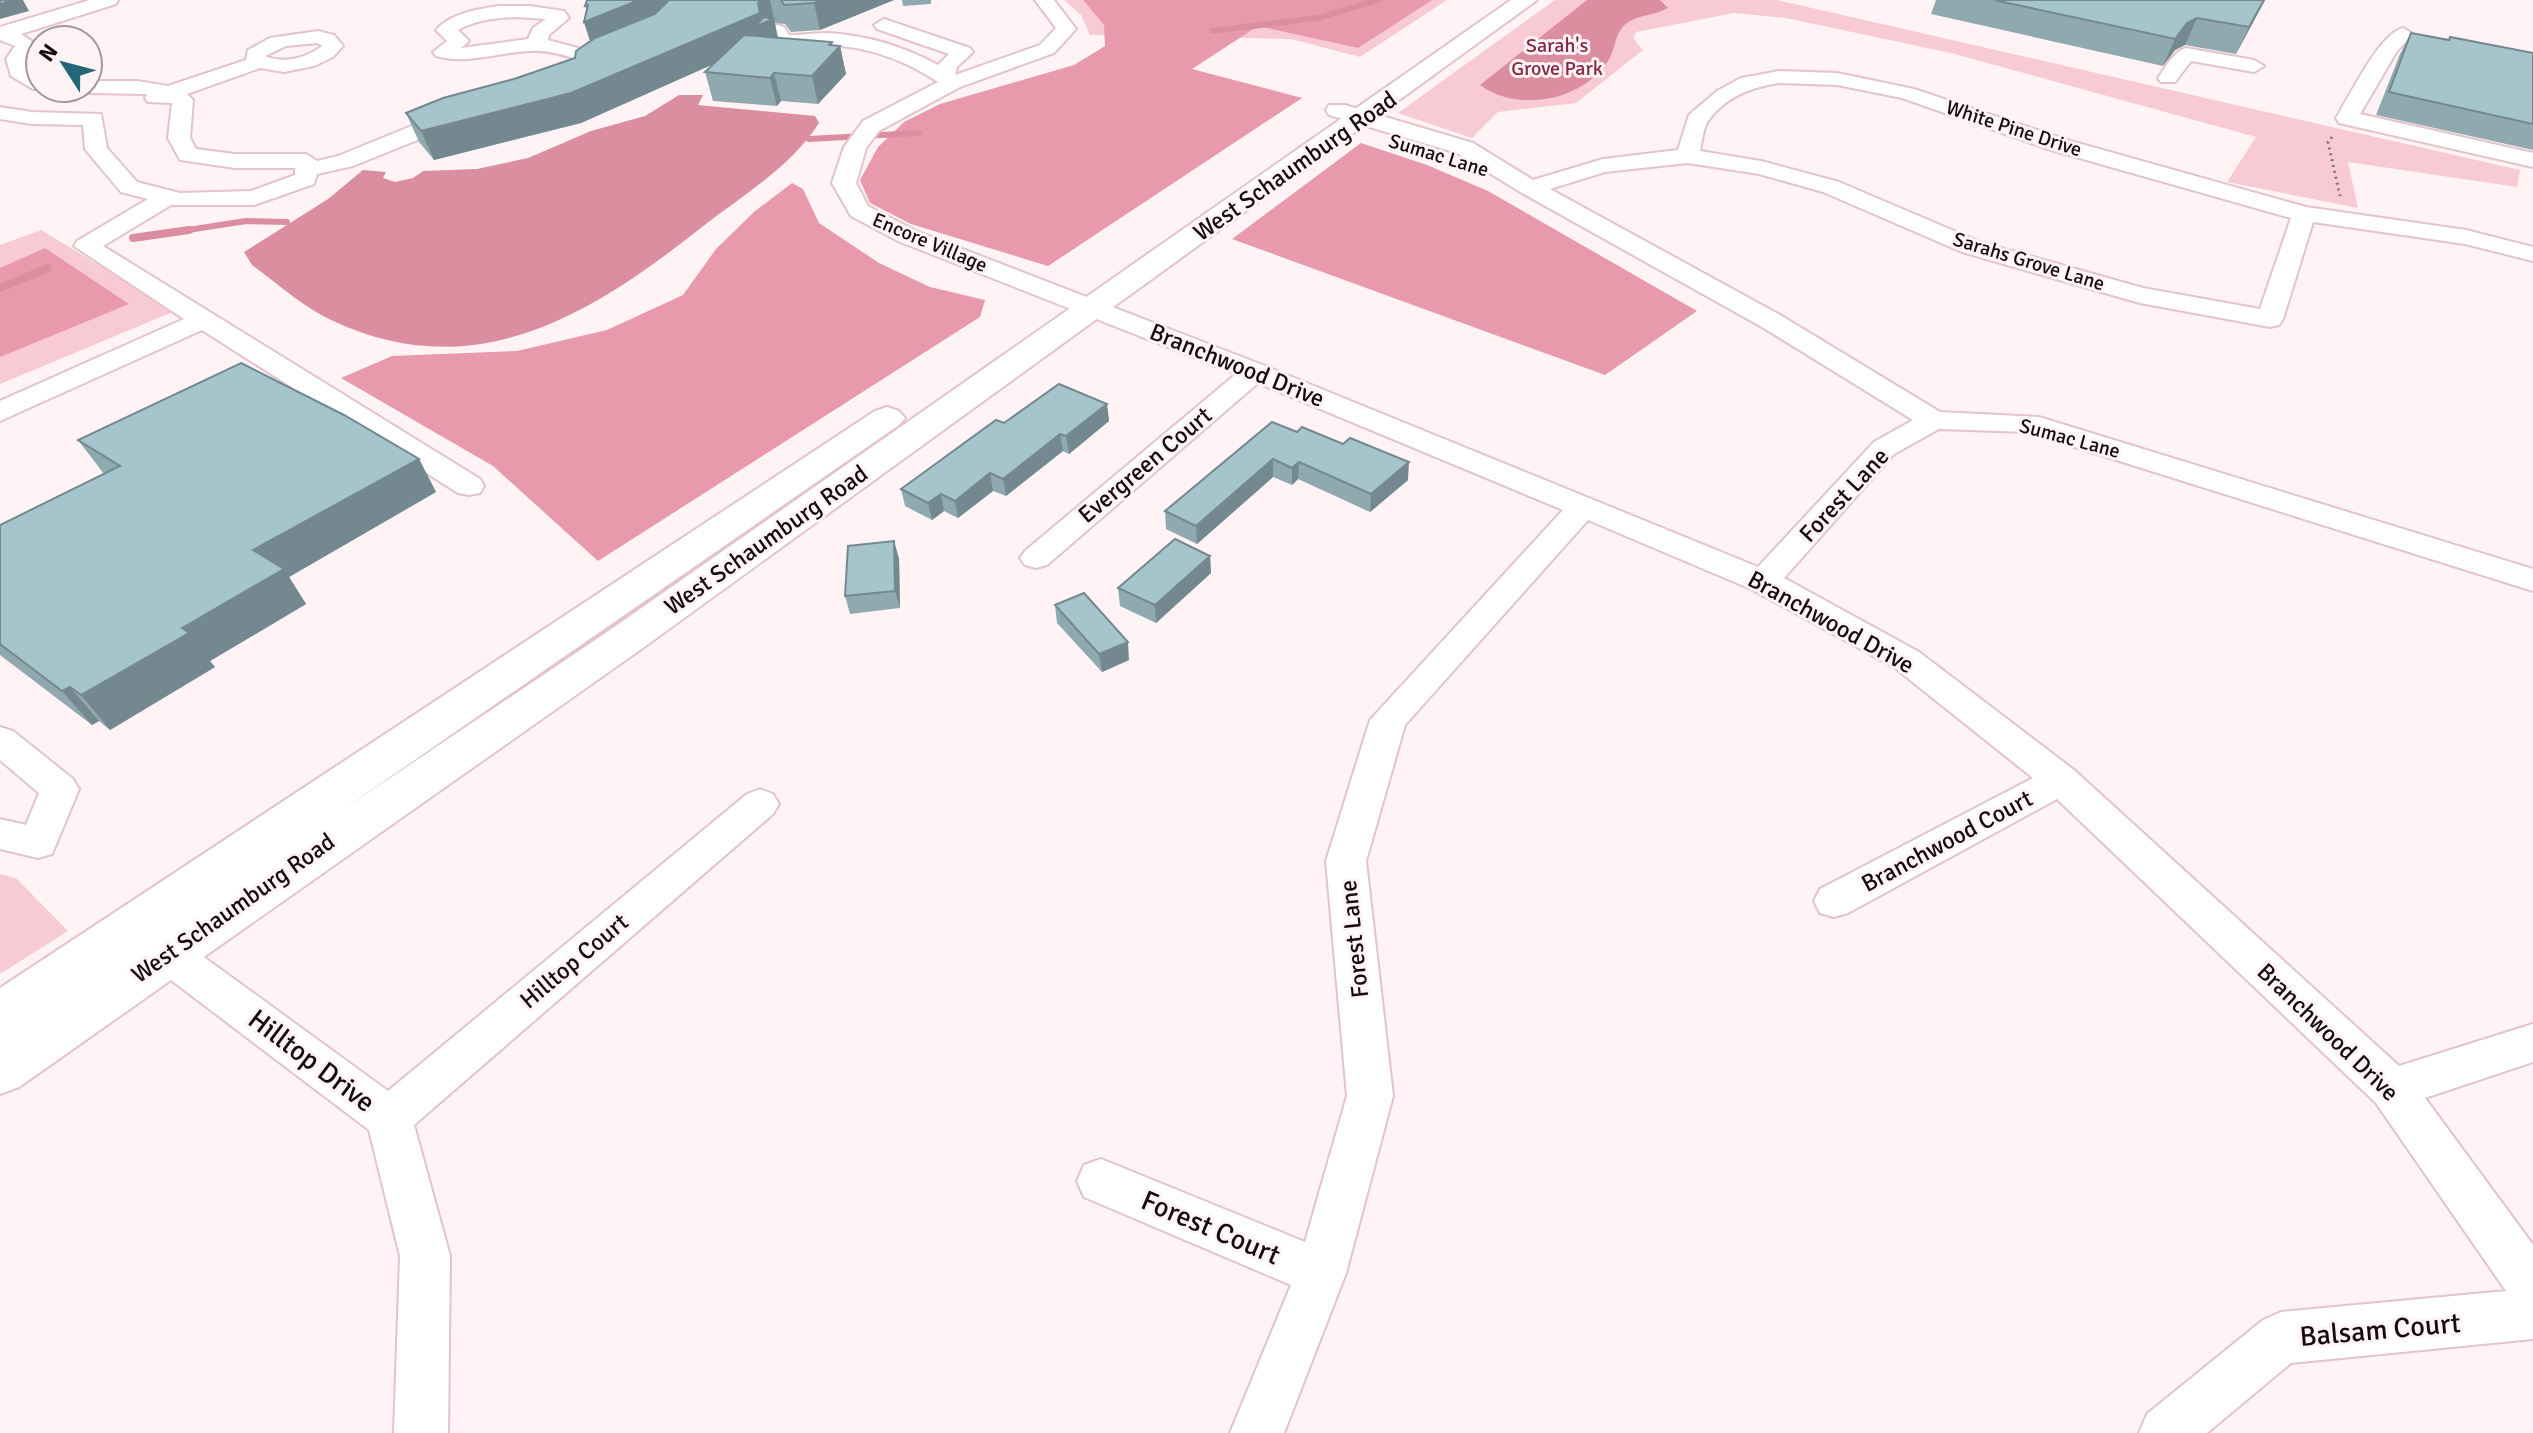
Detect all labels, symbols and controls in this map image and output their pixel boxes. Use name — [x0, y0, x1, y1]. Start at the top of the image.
north arrow — [24, 24, 104, 104]
park label: Sarah's Grove Park — [1511, 33, 1603, 81]
text: N — [33, 38, 64, 67]
street label: West Schaumburg Road — [1187, 84, 1403, 248]
street label: White Pine Drive — [1943, 95, 2085, 162]
street label: Sumac Lane — [1386, 128, 1492, 183]
street label: Encore Village — [869, 207, 991, 278]
street label: Sarahs Grove Lane — [1950, 227, 2108, 296]
street label: Branchwood Drive — [1145, 316, 1329, 414]
street label: Evergreen Court — [1072, 400, 1218, 530]
street label: Sumac Lane — [2017, 413, 2123, 464]
street label: Forest Lane — [1793, 441, 1895, 549]
street label: West Schaumburg Road — [658, 458, 874, 622]
street label: Branchwood Drive — [1742, 564, 1920, 680]
street label: Branchwood Court — [1856, 783, 2038, 899]
street label: West Schaumburg Road — [125, 826, 341, 990]
street label: Forest Lane — [1333, 879, 1375, 999]
street label: Hilltop Court — [514, 907, 634, 1015]
street label: Branchwood Drive — [2251, 957, 2405, 1107]
street label: Hilltop Drive — [241, 1002, 381, 1119]
street label: Forest Court — [1136, 1183, 1285, 1272]
street label: Balsam Court — [2298, 1306, 2462, 1354]

